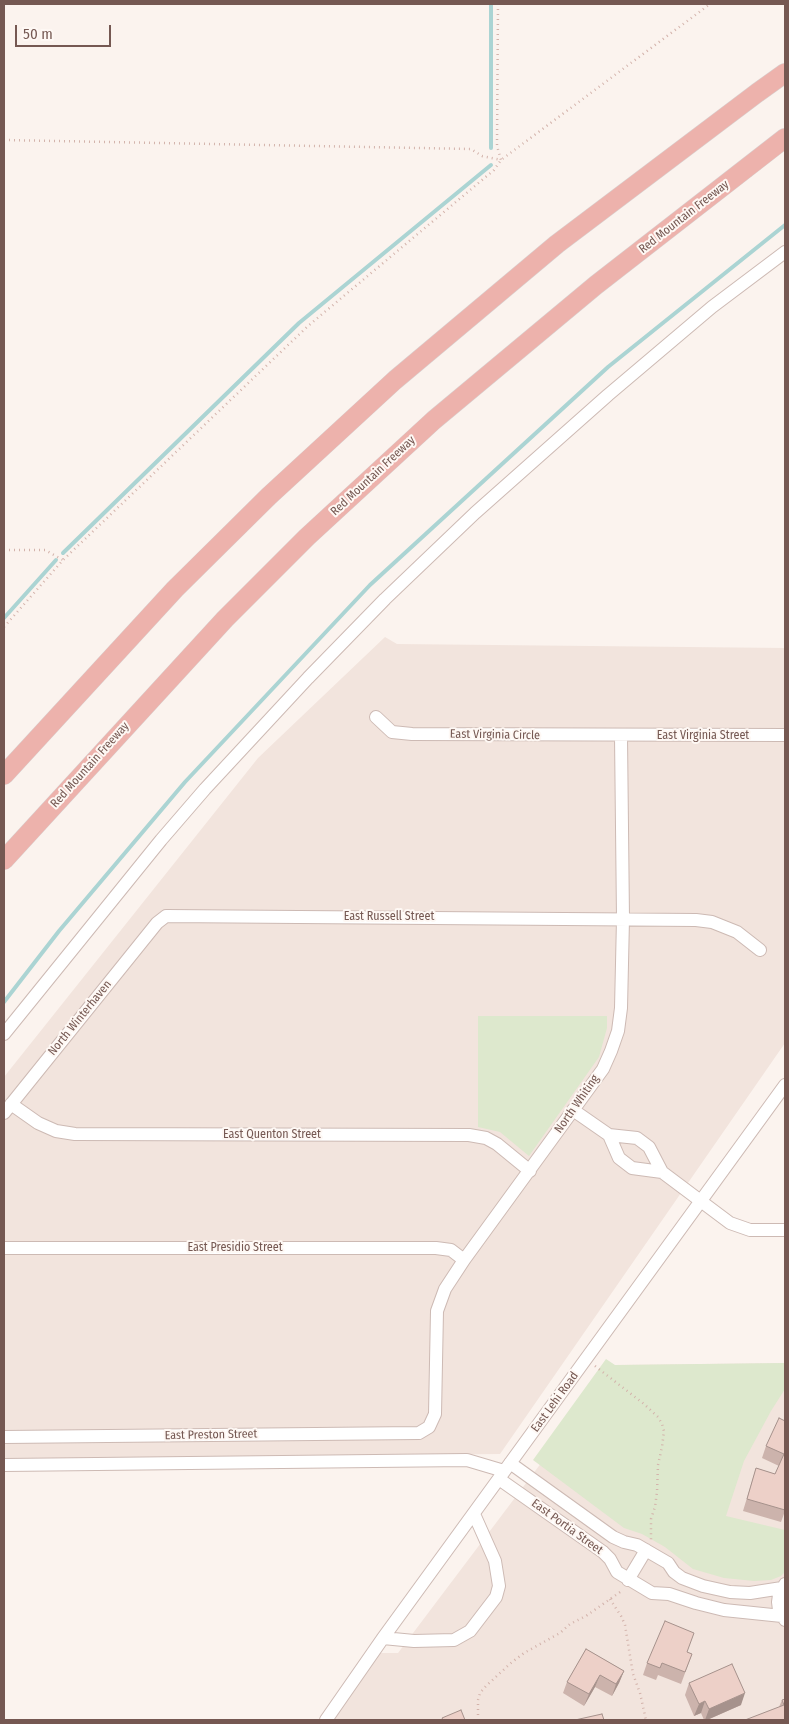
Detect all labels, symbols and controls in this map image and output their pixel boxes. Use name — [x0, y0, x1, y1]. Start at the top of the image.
scale bar — [18, 15, 114, 47]
text: 50 m — [23, 25, 53, 43]
street label: Red Mountain Freeway — [636, 177, 732, 257]
street label: Red Mountain Freeway — [328, 433, 418, 519]
street label: Red Mountain Freeway — [48, 719, 132, 811]
street label: East Virginia Circle — [450, 727, 540, 743]
street label: East Virginia Street — [657, 729, 749, 743]
street label: East Russell Street — [344, 910, 434, 924]
street label: North Winterhaven — [45, 977, 115, 1059]
street label: North Whiting — [552, 1072, 602, 1136]
street label: East Quenton Street — [223, 1128, 321, 1142]
street label: East Presidio Street — [187, 1241, 283, 1255]
street label: East Lehi Road — [528, 1369, 582, 1435]
street label: East Preston Street — [164, 1427, 258, 1443]
street label: East Portia Street — [528, 1496, 606, 1558]

